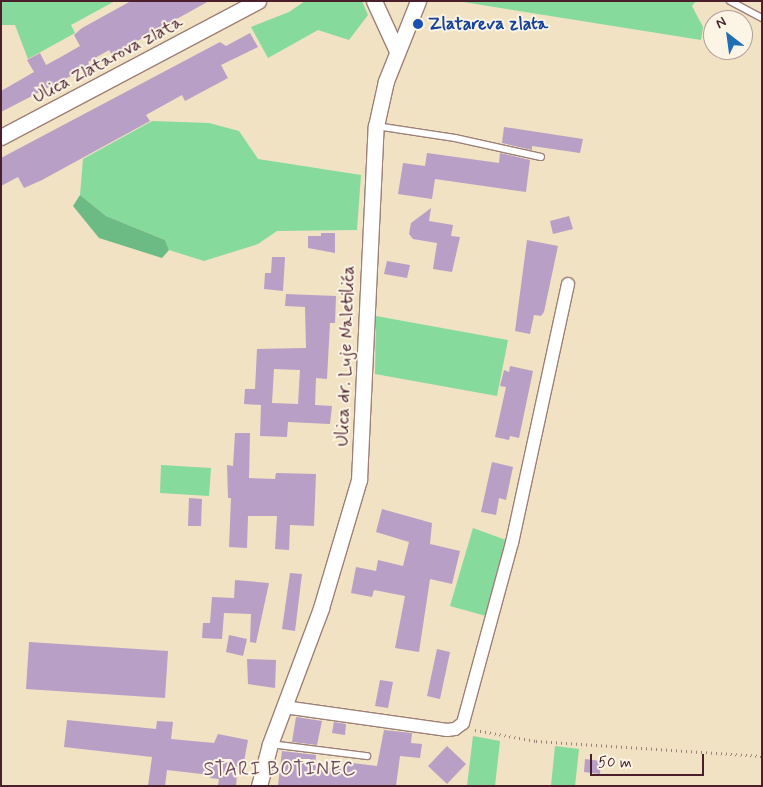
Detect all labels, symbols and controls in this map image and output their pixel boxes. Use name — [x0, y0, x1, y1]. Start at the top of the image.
north arrow — [703, 10, 753, 60]
street label: Ulica Zlatarova zlata — [31, 12, 185, 108]
place label: Zlatareva zlata — [428, 13, 548, 35]
text: N — [712, 13, 730, 33]
marker: Zlatareva zlata — [412, 18, 424, 30]
street label: Ulica dr. Luje Naletilića — [332, 266, 360, 446]
scale bar — [593, 744, 707, 776]
text: 50 m — [598, 753, 632, 773]
district label: STARI BOTINEC — [198, 759, 362, 781]

